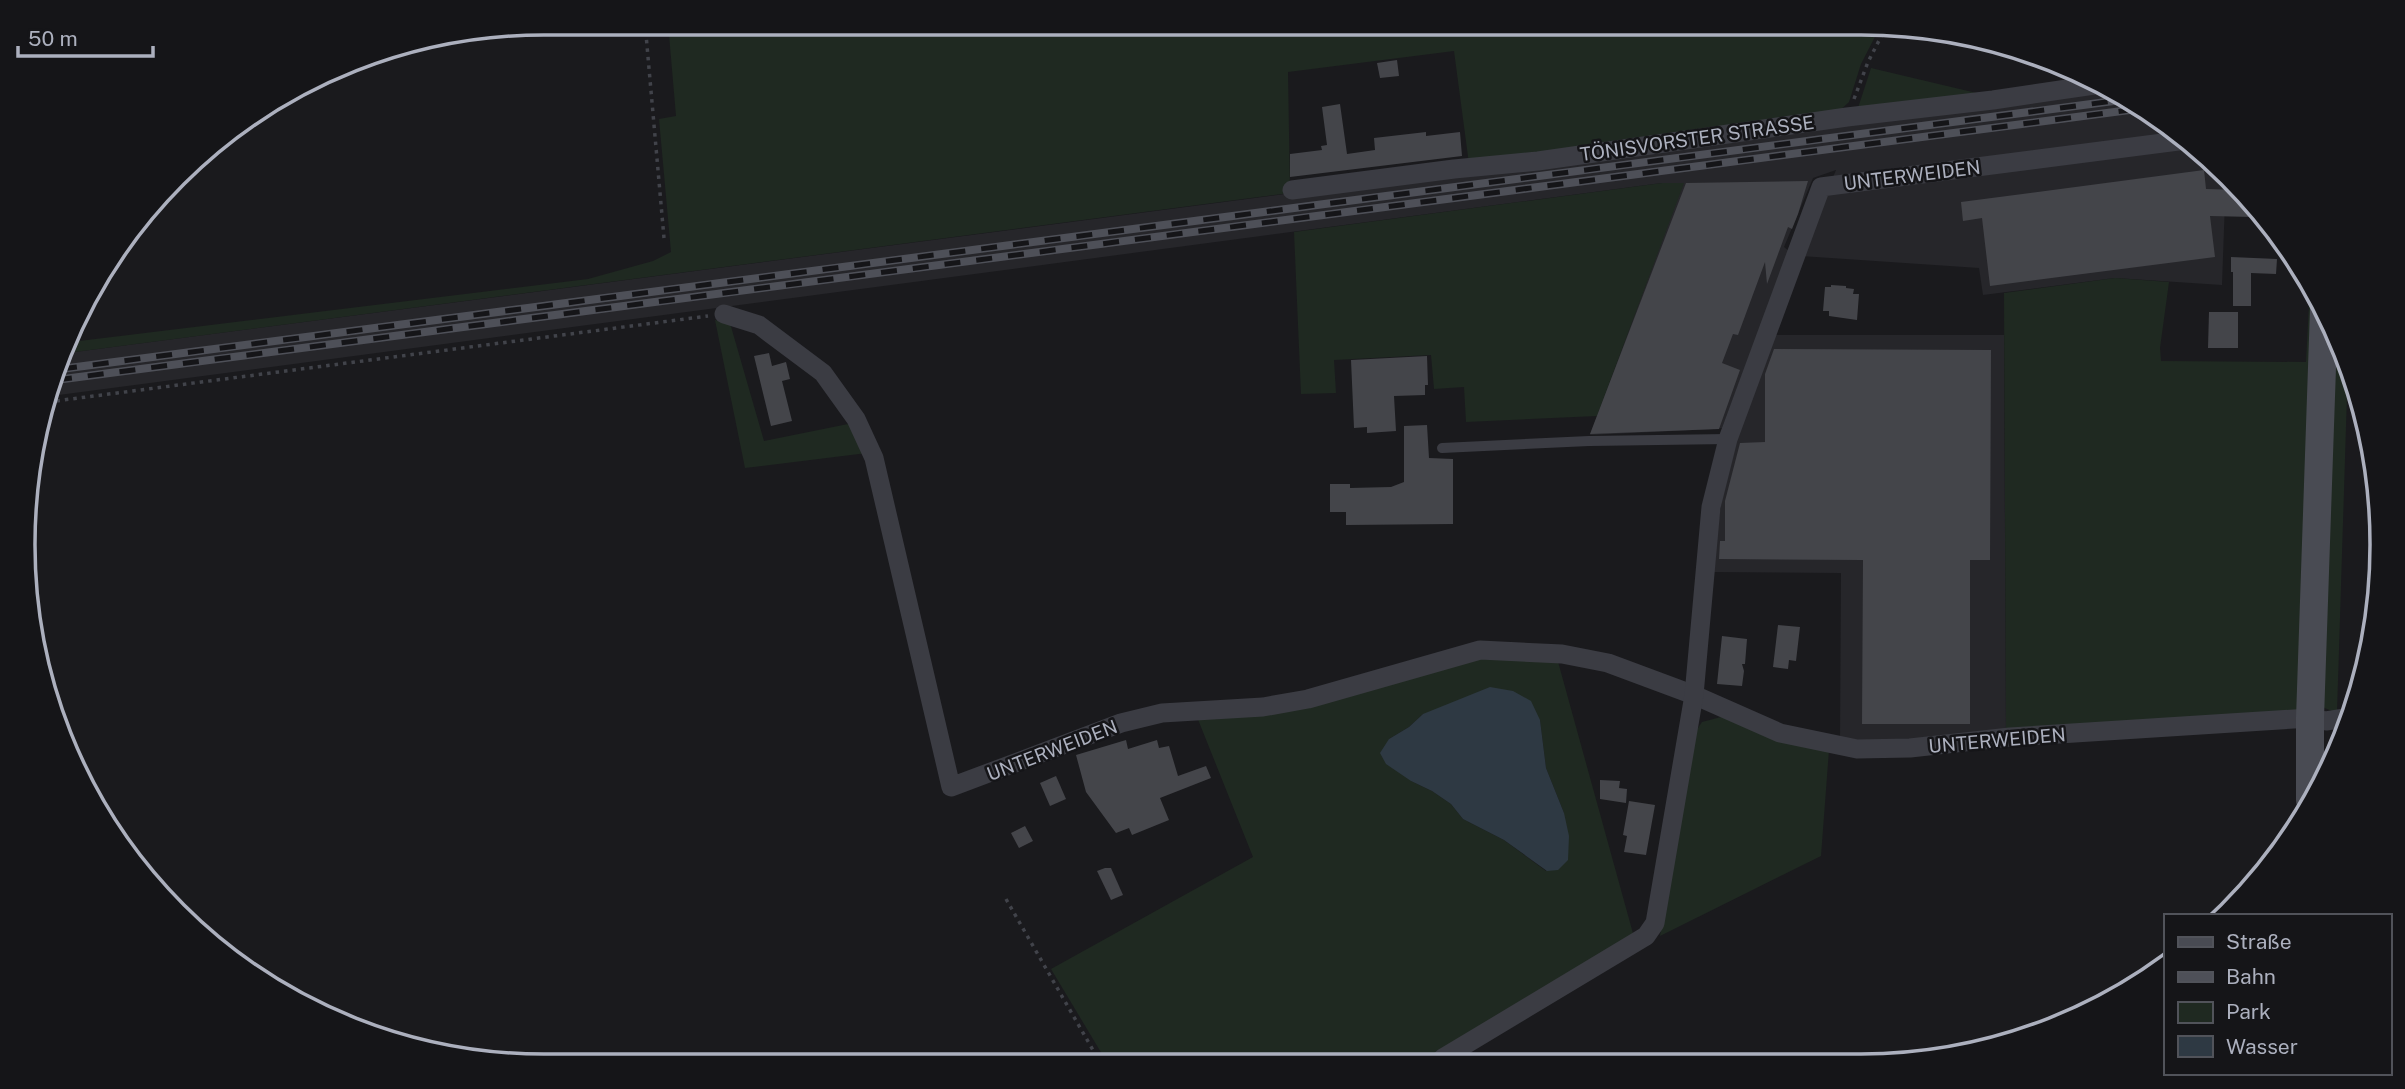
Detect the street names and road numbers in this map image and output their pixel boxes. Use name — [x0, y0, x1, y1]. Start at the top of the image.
street label: TÖNISVORSTER STRASSE — [1578, 111, 1816, 165]
street label: UNTERWEIDEN — [1842, 156, 1982, 194]
street label: UNTERWEIDEN — [984, 715, 1120, 785]
street label: UNTERWEIDEN — [1927, 723, 2067, 757]

